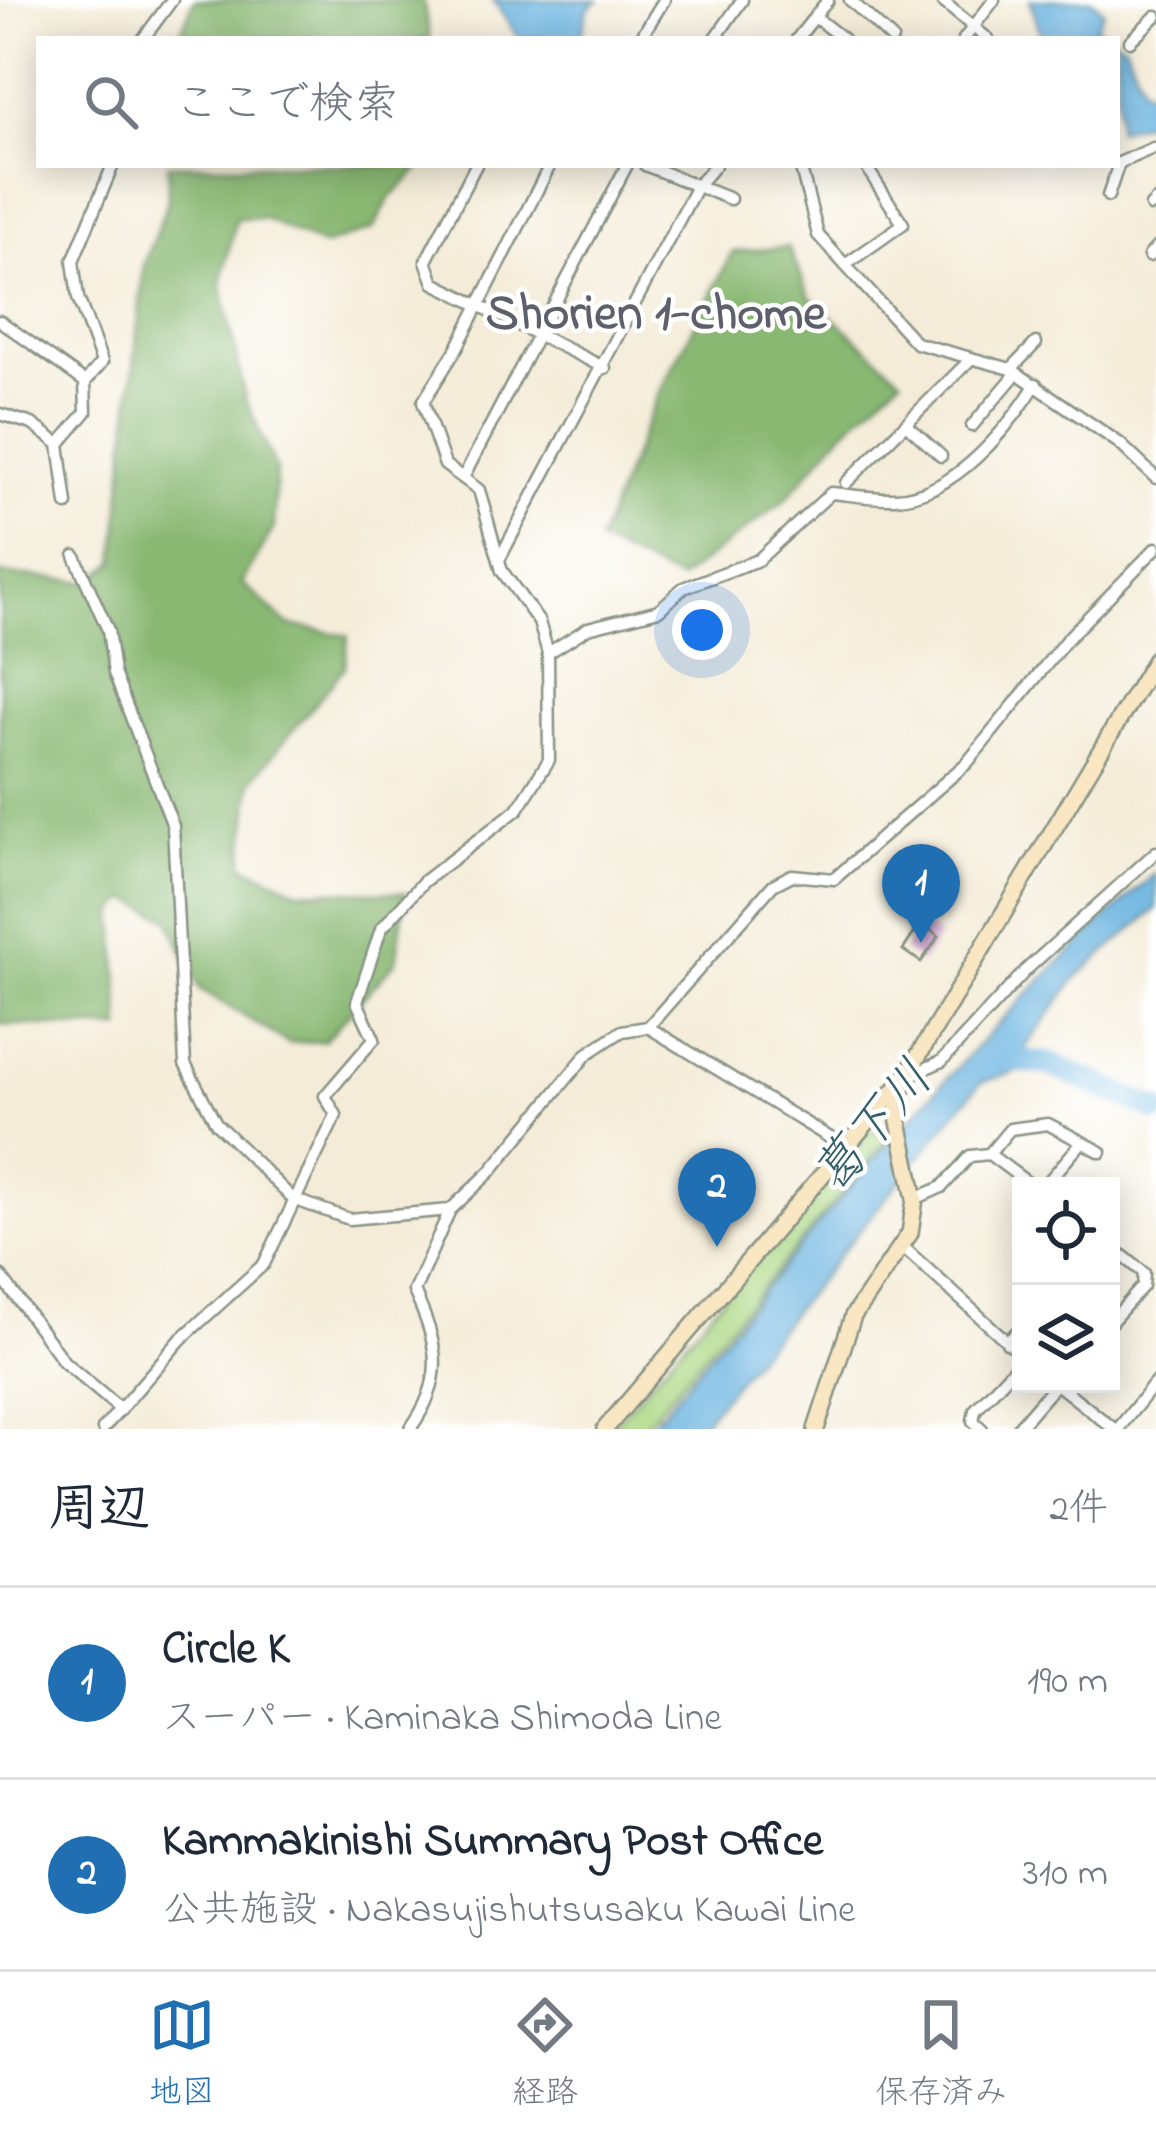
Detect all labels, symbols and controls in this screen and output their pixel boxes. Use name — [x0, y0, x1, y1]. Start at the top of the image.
search box — [36, 36, 1120, 168]
icon: search — [78, 69, 144, 135]
text: ここで検索 — [174, 73, 399, 139]
district label: Shorien 1-chome — [486, 278, 827, 353]
your location — [672, 600, 732, 660]
pin: 1 — [882, 844, 960, 943]
water label: 葛下川 — [797, 1046, 953, 1211]
pin: 2 — [678, 1148, 756, 1247]
map controls — [1012, 1177, 1120, 1393]
button: locate — [1012, 1177, 1120, 1285]
button: layers — [1012, 1285, 1120, 1393]
text: 周辺 — [48, 1474, 150, 1549]
text: 2件 — [1050, 1482, 1108, 1539]
text: Circle K — [162, 1618, 290, 1684]
text: 1 — [81, 1654, 93, 1711]
text: 190 m — [1027, 1654, 1108, 1711]
text: スーパー · Kaminaka Shimoda Line — [162, 1691, 722, 1748]
text: Kammakinishi Summary Post Office — [162, 1810, 823, 1876]
text: 2 — [77, 1846, 97, 1903]
text: 310 m — [1023, 1846, 1108, 1903]
text: 公共施設 · Nakasujishutsusaku Kawai Line — [162, 1883, 855, 1940]
tab: 地図 — [149, 1992, 215, 2118]
tab: 経路 — [512, 1992, 578, 2118]
tab: 保存済み — [875, 1992, 1007, 2118]

